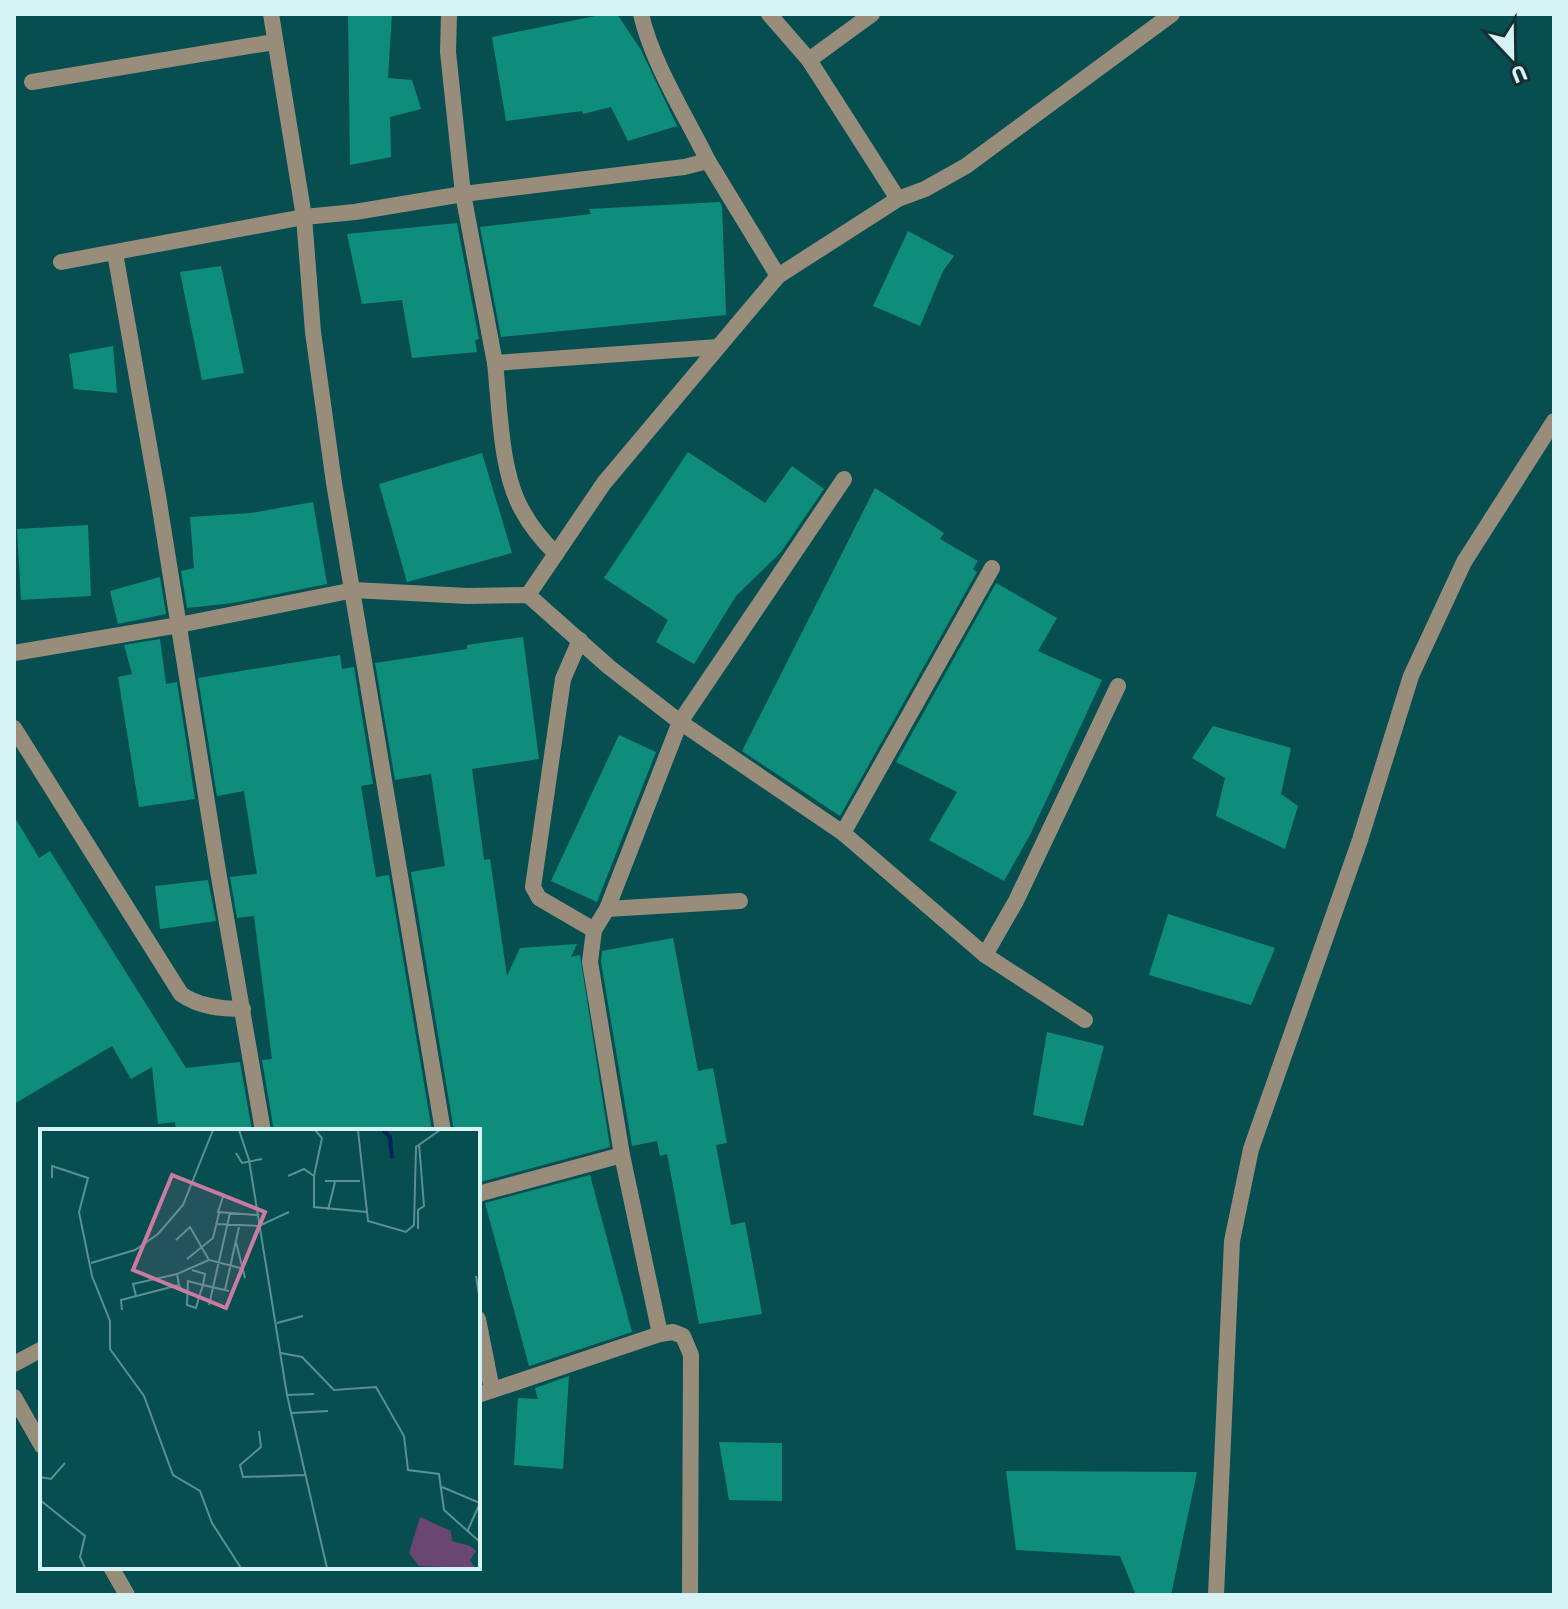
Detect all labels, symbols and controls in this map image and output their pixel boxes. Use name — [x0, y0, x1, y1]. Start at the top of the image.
north arrow — [1472, 16, 1552, 96]
text: U — [1507, 59, 1531, 89]
inset map — [40, 1129, 480, 1569]

